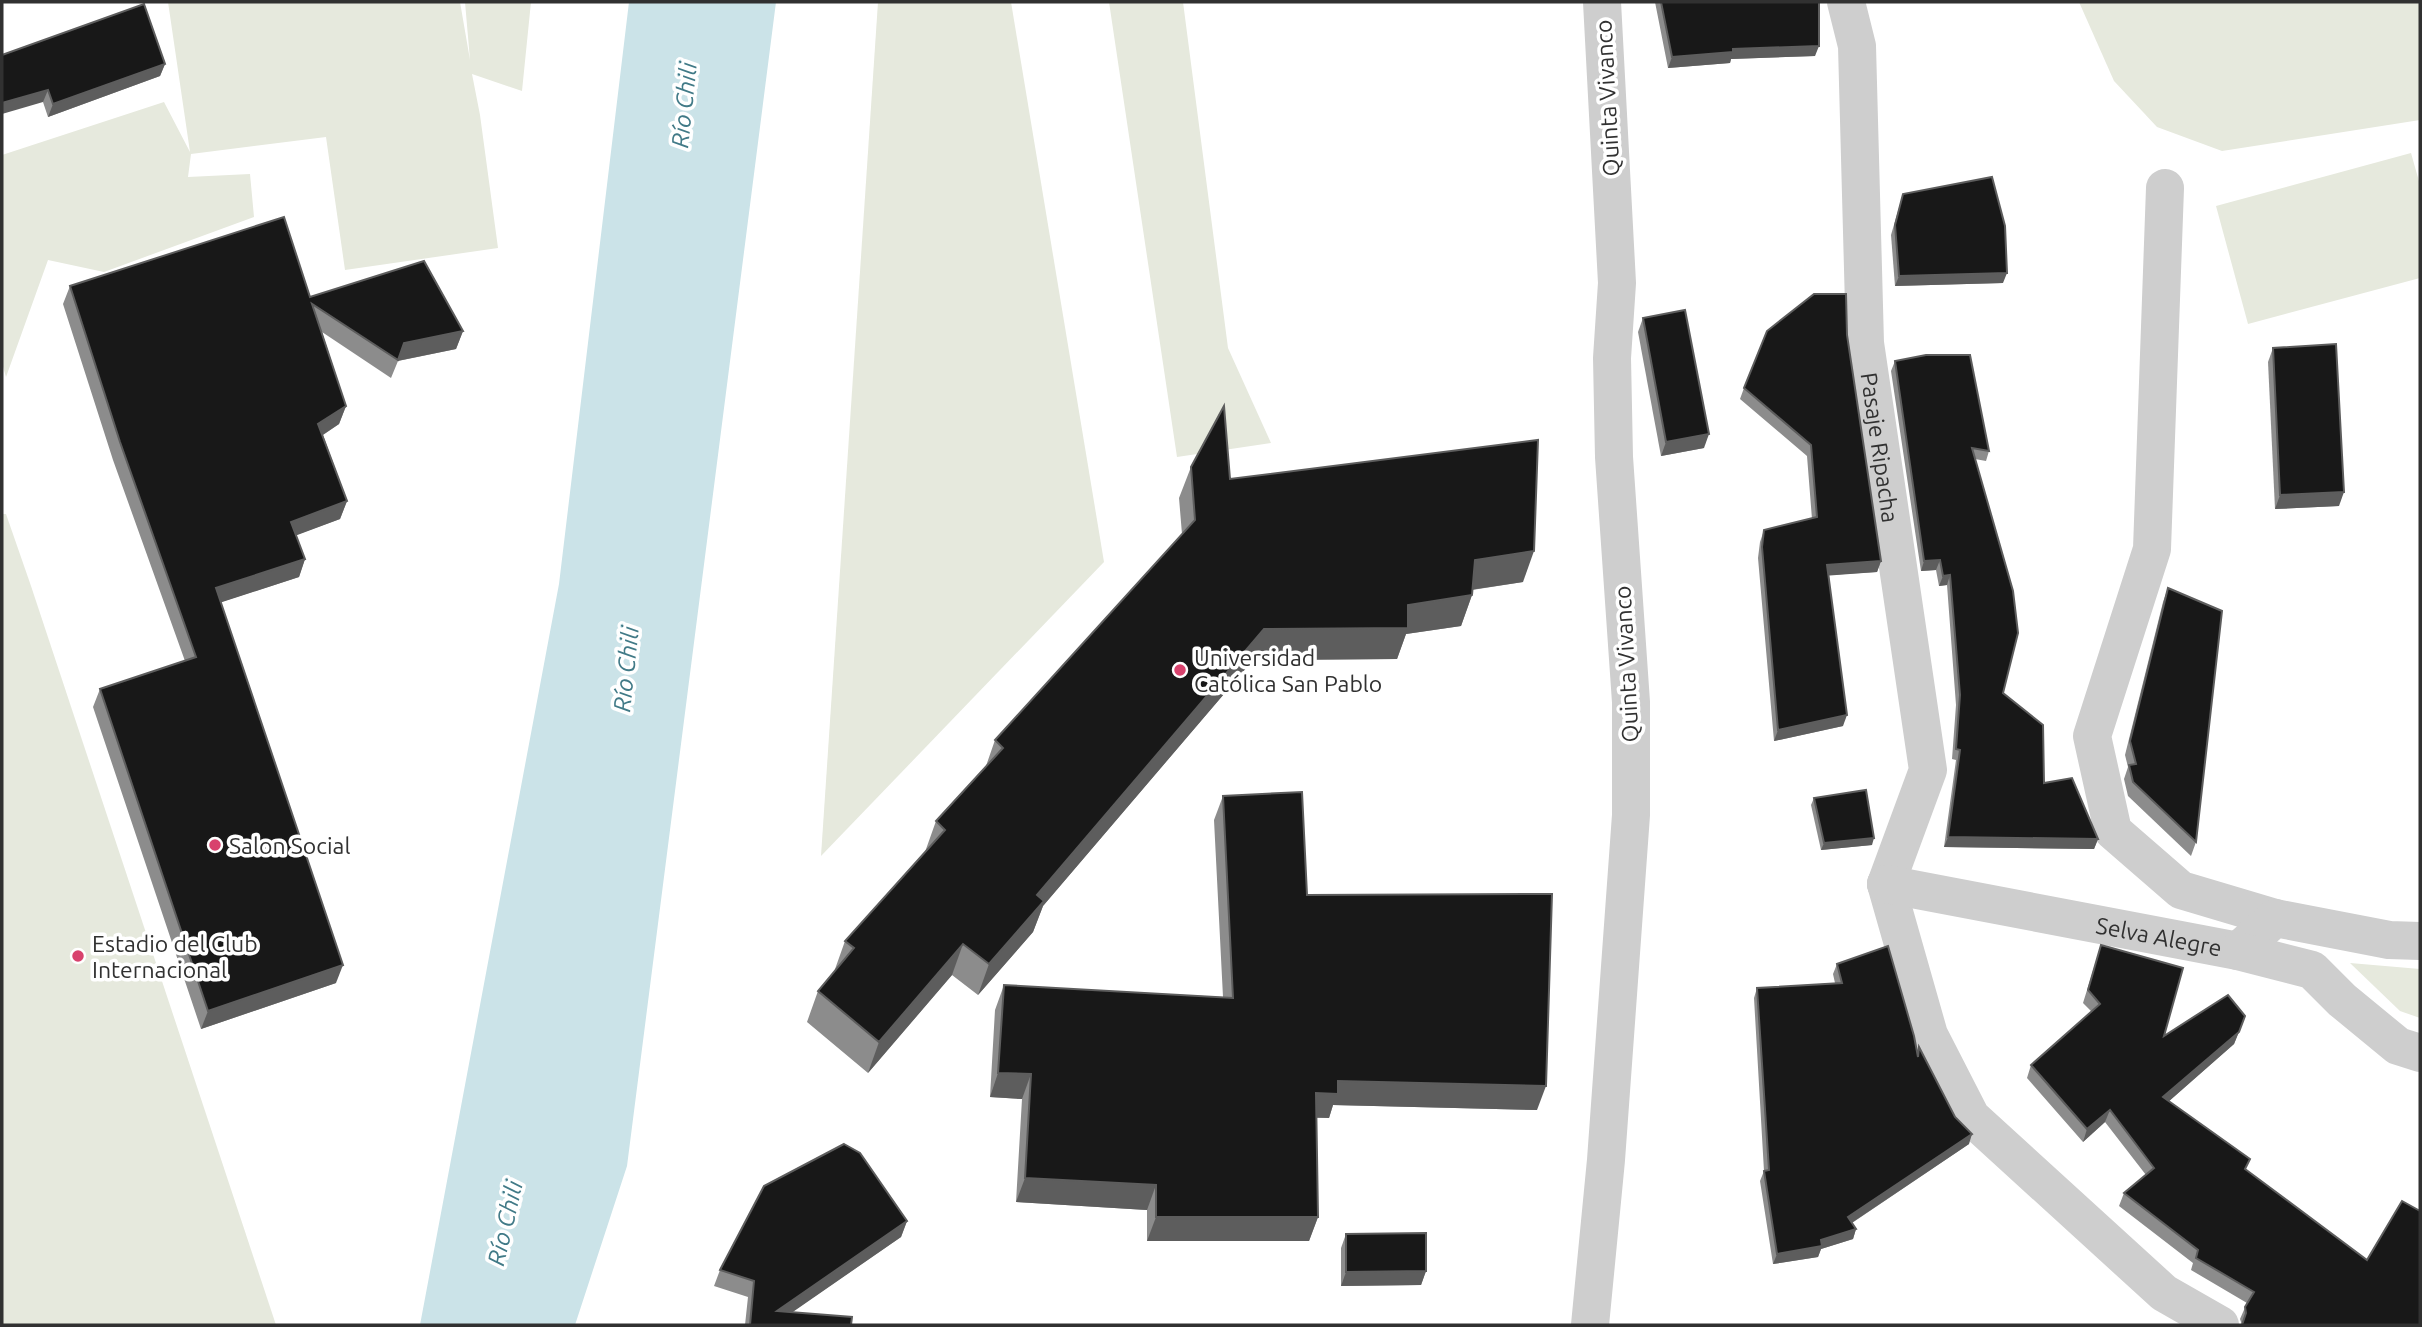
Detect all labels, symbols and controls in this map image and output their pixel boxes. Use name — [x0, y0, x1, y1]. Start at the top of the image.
street label: Quinta Vivanco — [1590, 19, 1624, 177]
water label: Río Chili — [666, 60, 702, 149]
street label: Pasaje Ripacha — [1857, 371, 1904, 524]
street label: Quinta Vivanco — [1609, 585, 1643, 743]
water label: Río Chili — [608, 624, 644, 713]
place label: Universidad Católica San Pablo — [1194, 645, 1382, 696]
marker: Universidad Católica San Pablo — [1172, 662, 1188, 678]
place label: Salon Social — [229, 833, 350, 858]
marker: Salon Social — [207, 837, 223, 853]
street label: Selva Alegre — [2094, 912, 2224, 960]
place label: Estadio del Club Internacional — [92, 931, 258, 982]
marker: Estadio del Club Internacional — [70, 948, 86, 964]
water label: Río Chili — [482, 1177, 528, 1268]

